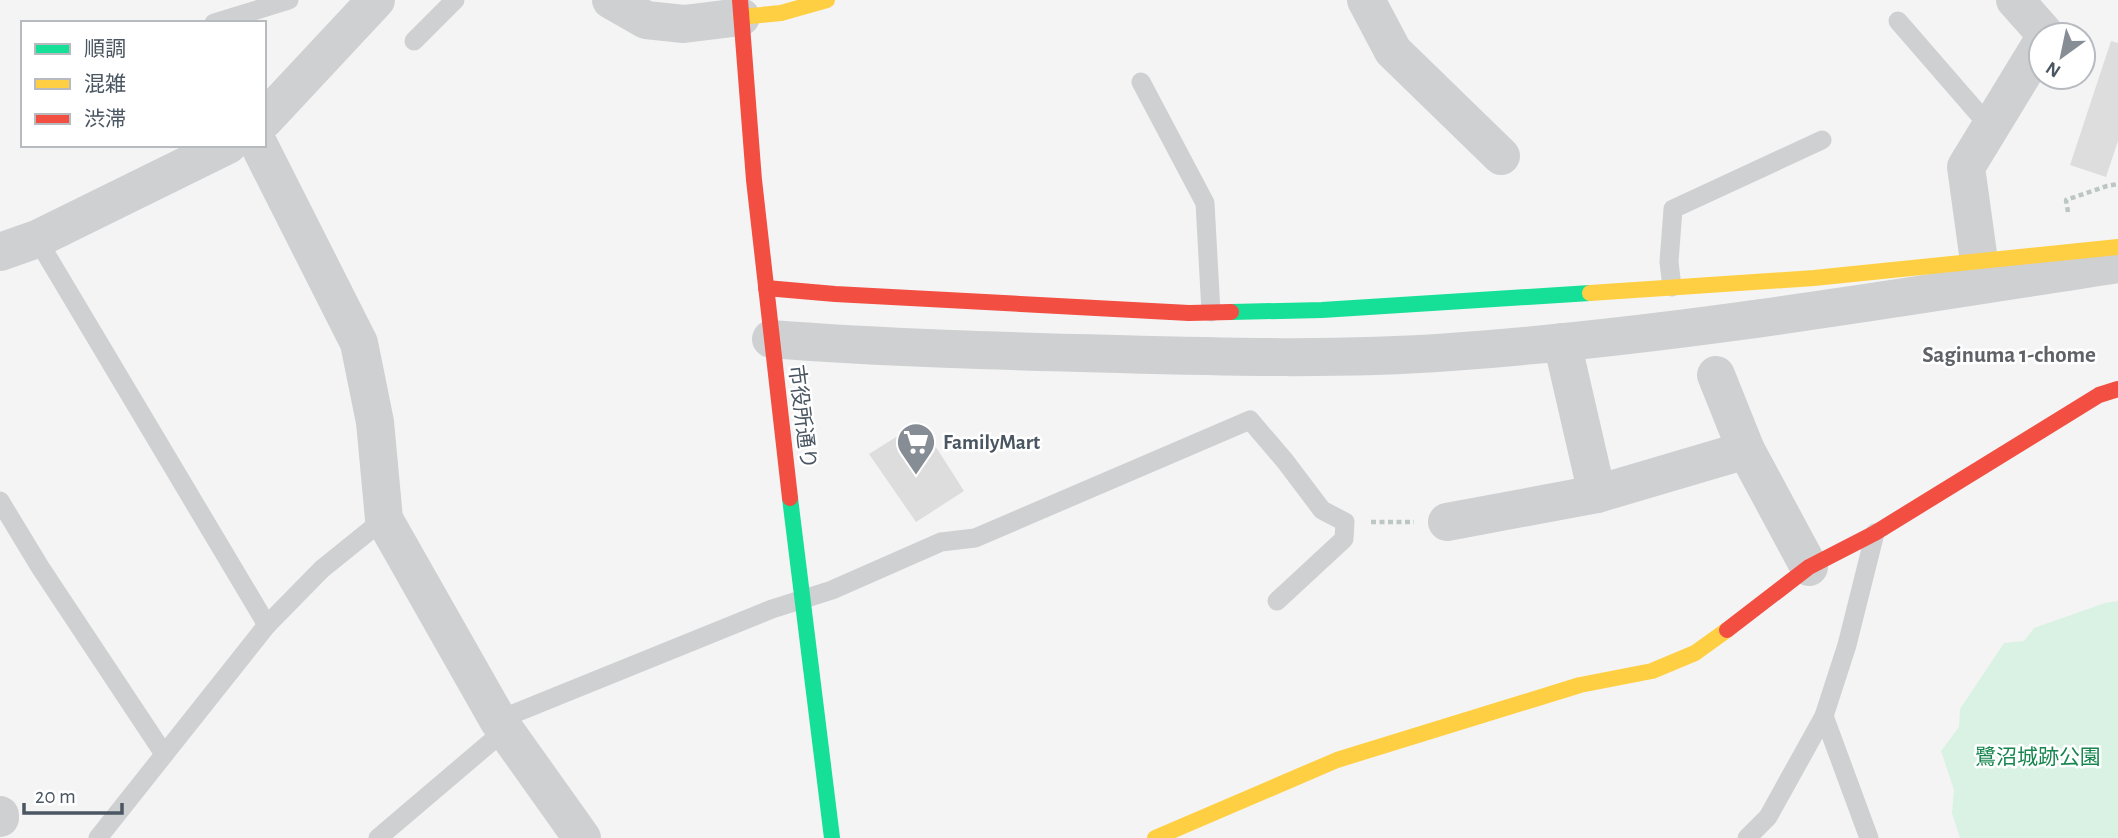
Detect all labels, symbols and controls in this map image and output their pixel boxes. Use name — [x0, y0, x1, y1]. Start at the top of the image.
legend — [21, 21, 266, 147]
north arrow — [2027, 21, 2097, 91]
text: 順調 — [84, 38, 126, 60]
text: N — [2043, 57, 2064, 81]
text: 混雑 — [84, 73, 126, 95]
text: 渋滞 — [84, 108, 126, 130]
district label: Saginuma 1-chome — [1922, 344, 2096, 367]
street label: 市役所通り — [785, 363, 820, 470]
supermarket icon: FamilyMart — [895, 421, 937, 476]
place label: FamilyMart — [943, 432, 1040, 453]
park label: 鷺沼城跡公園 — [1975, 746, 2101, 768]
scale bar — [24, 772, 122, 816]
text: 20 m — [35, 786, 76, 807]

